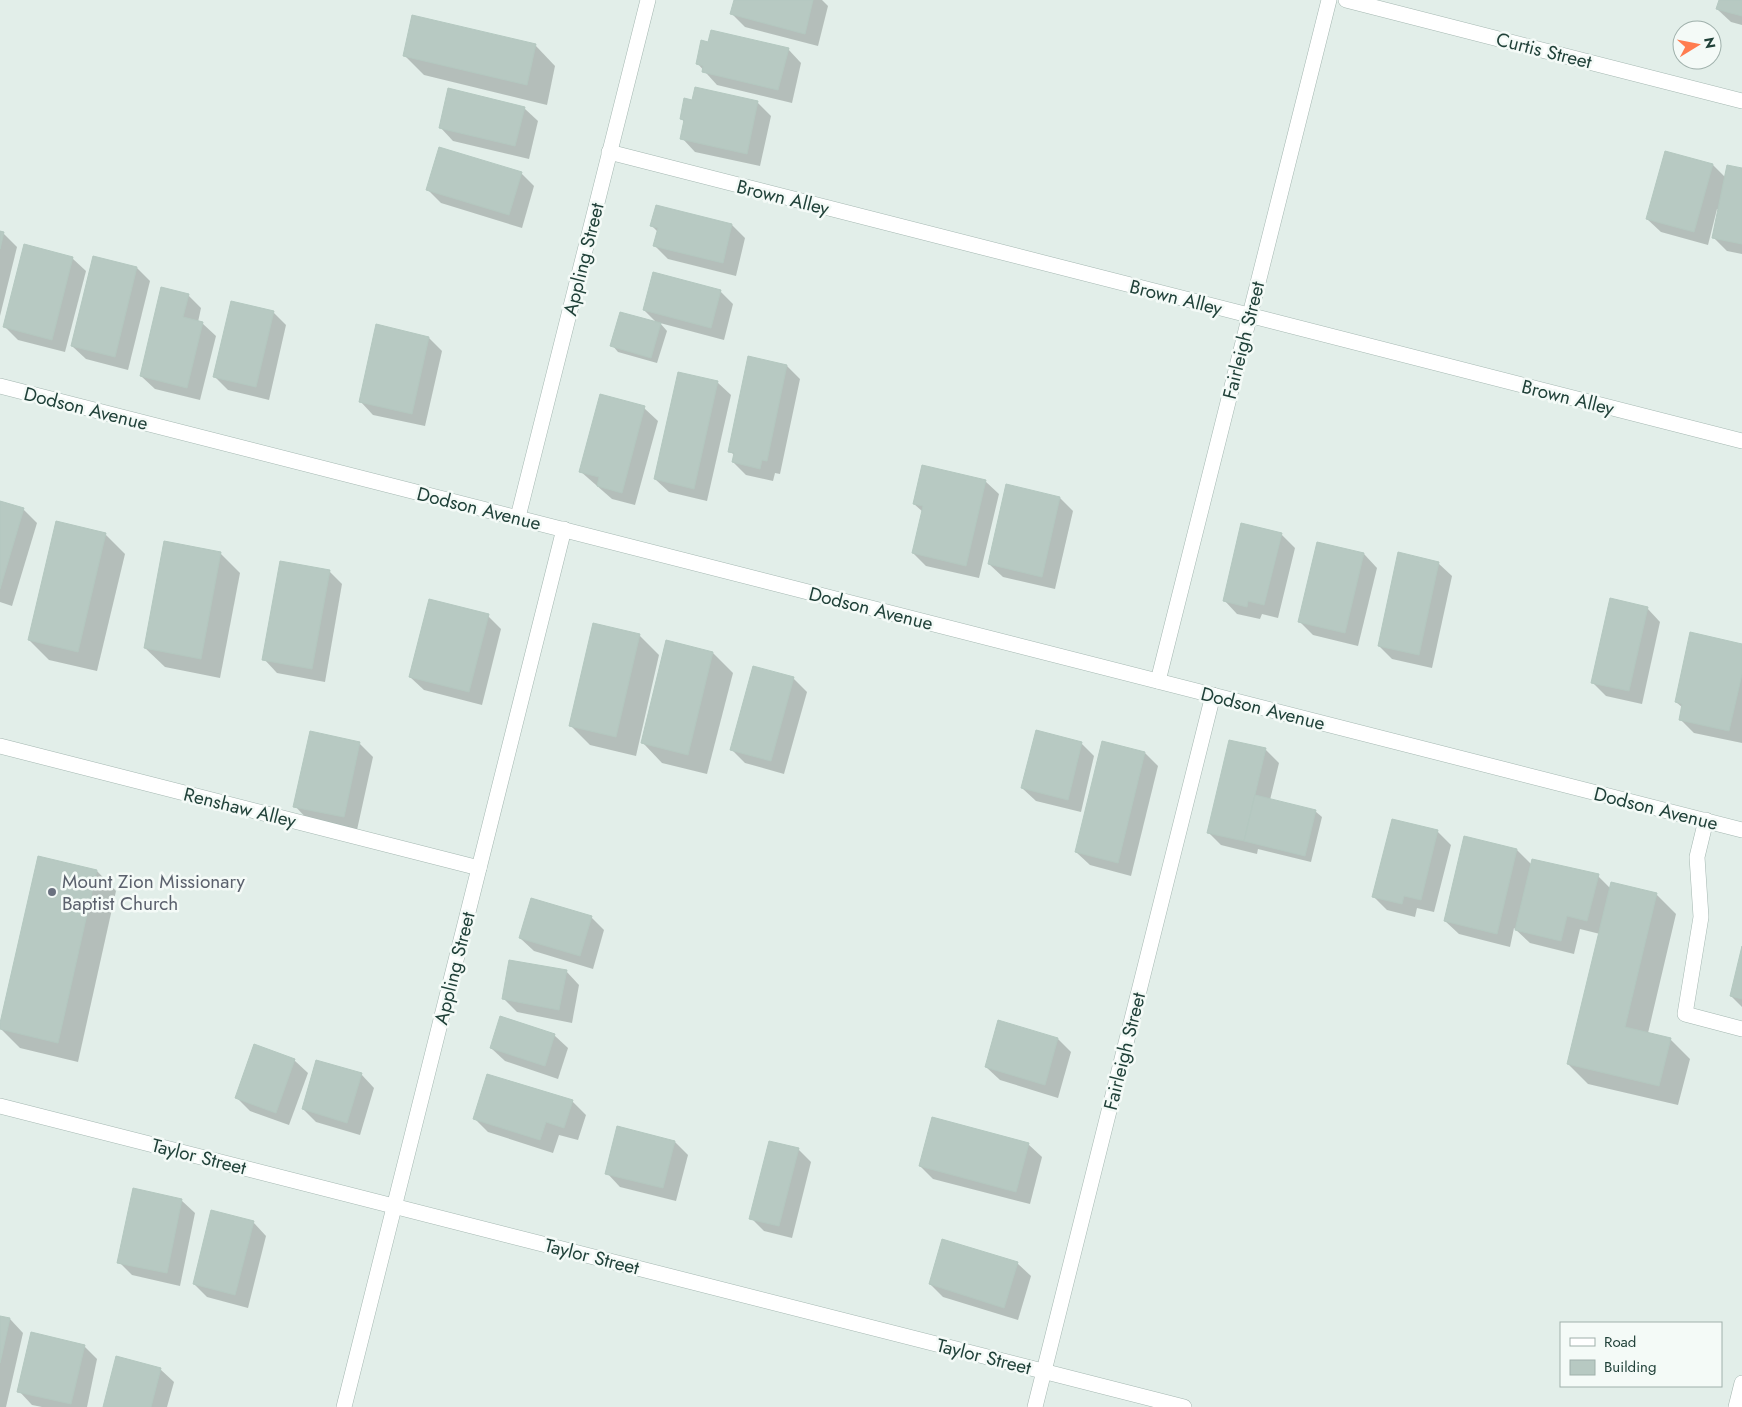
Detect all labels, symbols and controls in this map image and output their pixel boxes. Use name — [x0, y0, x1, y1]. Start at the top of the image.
north arrow — [1672, 20, 1722, 70]
street label: Curtis Street — [1493, 26, 1595, 76]
text: N — [1699, 36, 1721, 50]
street label: Brown Alley — [734, 173, 833, 222]
street label: Appling Street — [556, 199, 611, 318]
street label: Brown Alley — [1127, 273, 1226, 322]
street label: Fairleigh Street — [1216, 278, 1271, 402]
street label: Brown Alley — [1519, 373, 1618, 422]
street label: Dodson Avenue — [21, 380, 151, 437]
street label: Dodson Avenue — [414, 480, 544, 537]
street label: Dodson Avenue — [806, 580, 936, 637]
street label: Dodson Avenue — [1198, 680, 1328, 737]
street label: Renshaw Alley — [181, 780, 299, 835]
street label: Dodson Avenue — [1591, 780, 1721, 837]
place label: Mount Zion Missionary Baptist Church — [62, 868, 245, 917]
marker: Mount Zion Missionary Baptist Church — [46, 886, 58, 898]
street label: Appling Street — [427, 908, 482, 1027]
street label: Fairleigh Street — [1097, 989, 1152, 1113]
street label: Taylor Street — [149, 1132, 249, 1181]
street label: Taylor Street — [542, 1232, 642, 1281]
legend — [1560, 1322, 1722, 1387]
text: Road — [1604, 1331, 1636, 1353]
street label: Taylor Street — [934, 1332, 1034, 1381]
text: Building — [1604, 1356, 1656, 1378]

